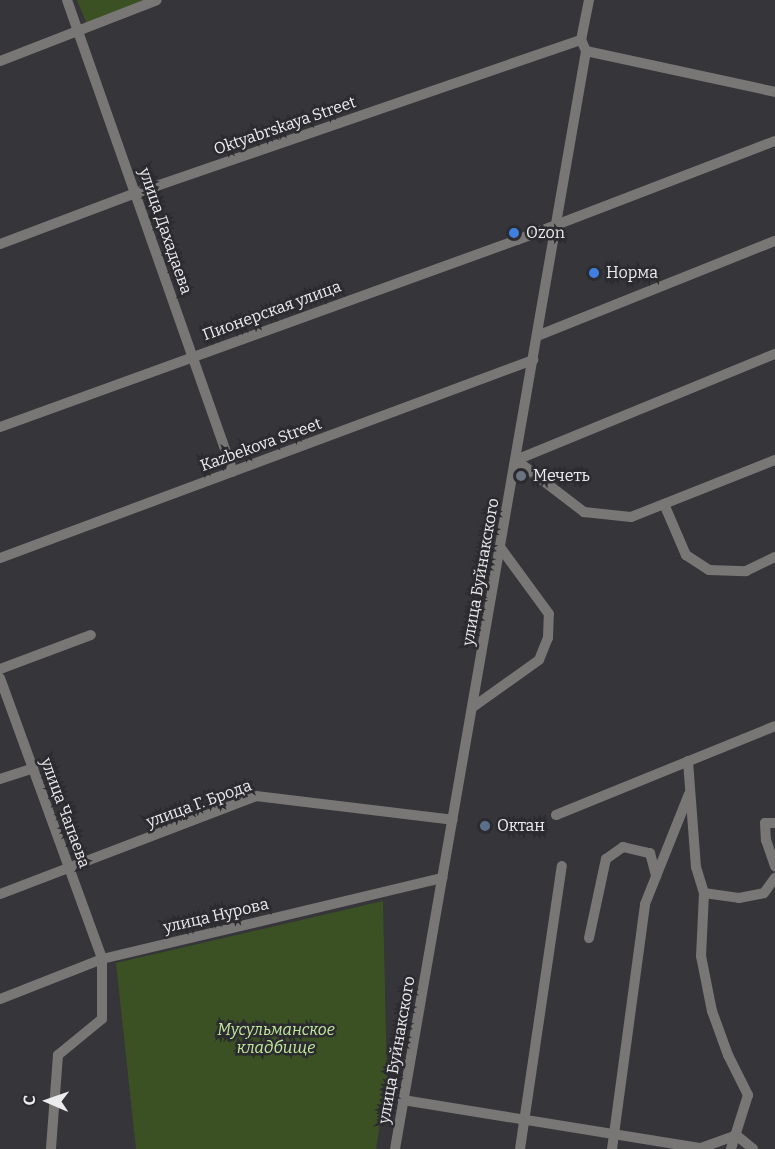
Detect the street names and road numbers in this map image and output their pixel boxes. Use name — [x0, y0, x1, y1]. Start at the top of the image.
street label: Oktyabrskaya Street — [211, 93, 359, 159]
street label: улица Дахадаева — [134, 165, 196, 297]
street label: Пионерская улица — [200, 277, 344, 345]
street label: Kazbekova Street — [198, 414, 324, 476]
street label: улица Буйнакского — [459, 497, 503, 647]
street label: улица Чапаева — [36, 755, 94, 871]
street label: улица Г. Брода — [144, 776, 254, 832]
street label: улица Нурова — [161, 895, 271, 937]
street label: улица Буйнакского — [375, 975, 419, 1125]

